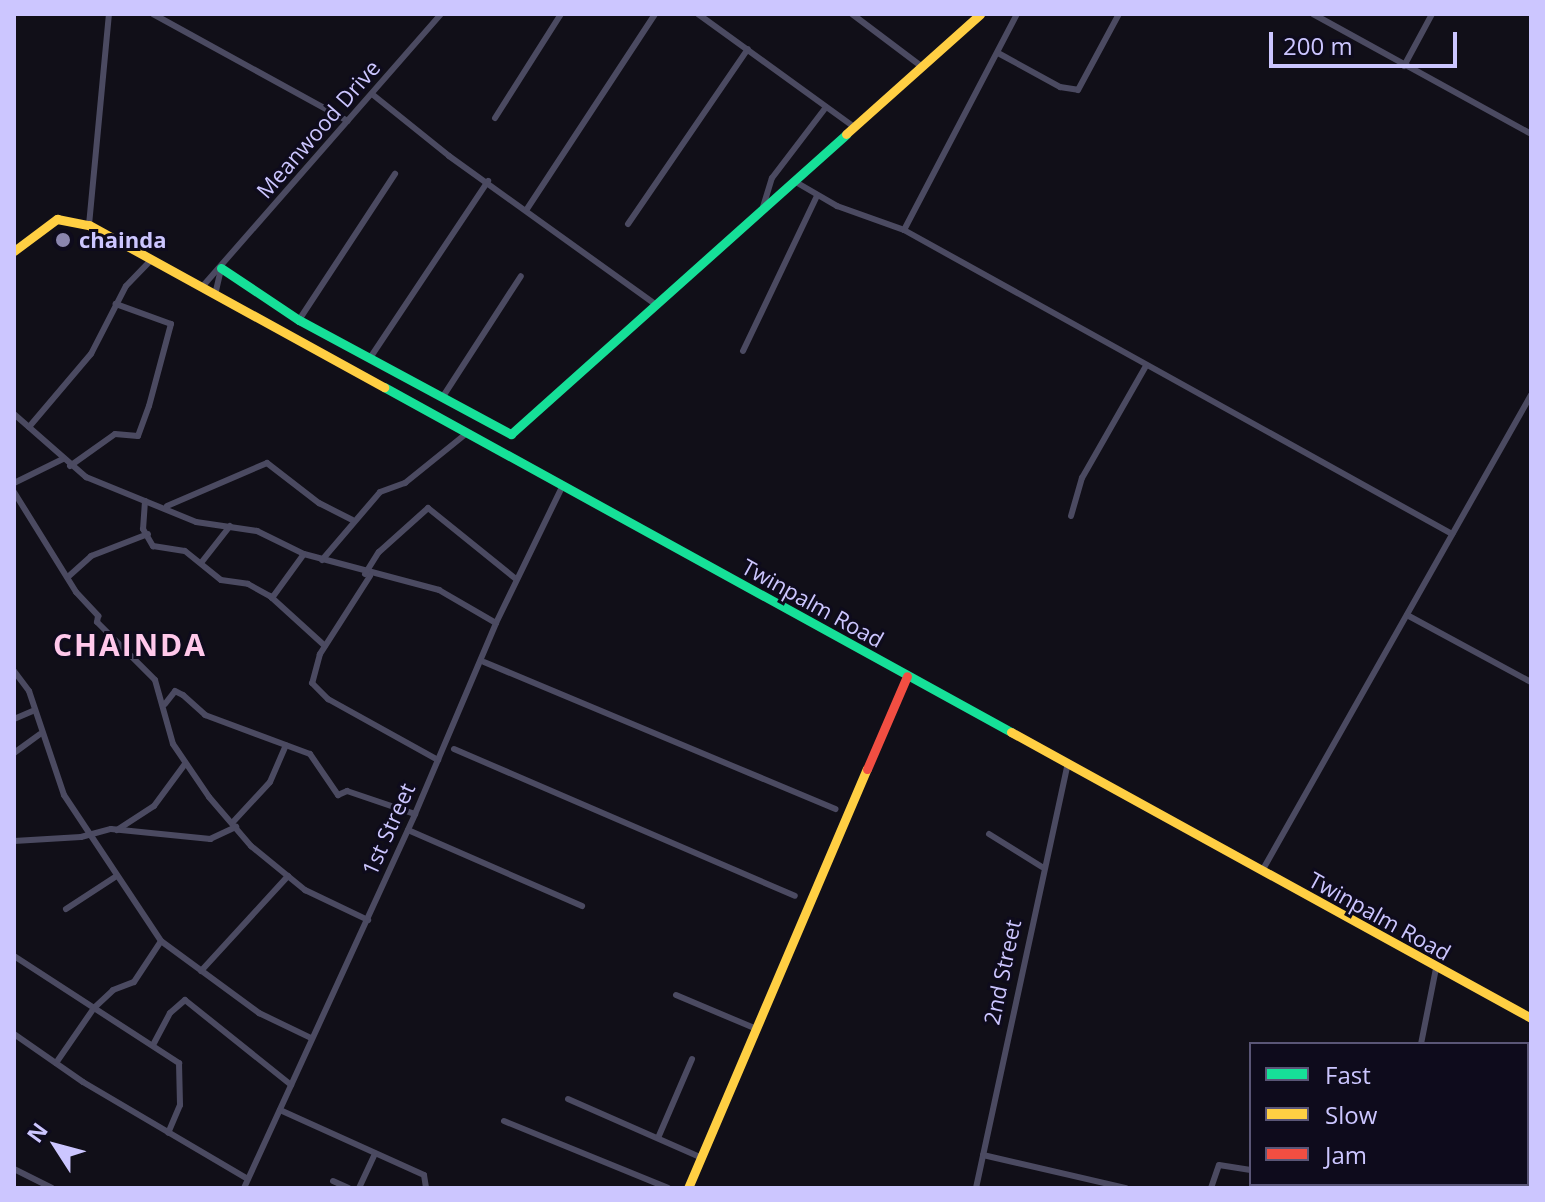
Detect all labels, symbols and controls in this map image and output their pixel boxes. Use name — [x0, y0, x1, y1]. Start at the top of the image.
scale bar — [1273, 16, 1461, 66]
text: 200 m — [1283, 29, 1353, 62]
street label: Meanwood Drive — [251, 55, 385, 203]
place label: chainda — [79, 227, 166, 253]
marker: chainda — [54, 231, 72, 249]
street label: Twinpalm Road — [737, 553, 889, 653]
district label: CHAINDA — [53, 627, 207, 663]
street label: 1st Street — [356, 779, 420, 879]
street label: Twinpalm Road — [1304, 866, 1456, 966]
street label: 2nd Street — [978, 917, 1026, 1027]
legend — [1249, 1042, 1529, 1186]
text: Fast — [1325, 1058, 1371, 1091]
text: Slow — [1325, 1098, 1377, 1131]
north arrow — [16, 1106, 96, 1186]
text: N — [19, 1116, 54, 1148]
text: Jam — [1325, 1138, 1367, 1171]

